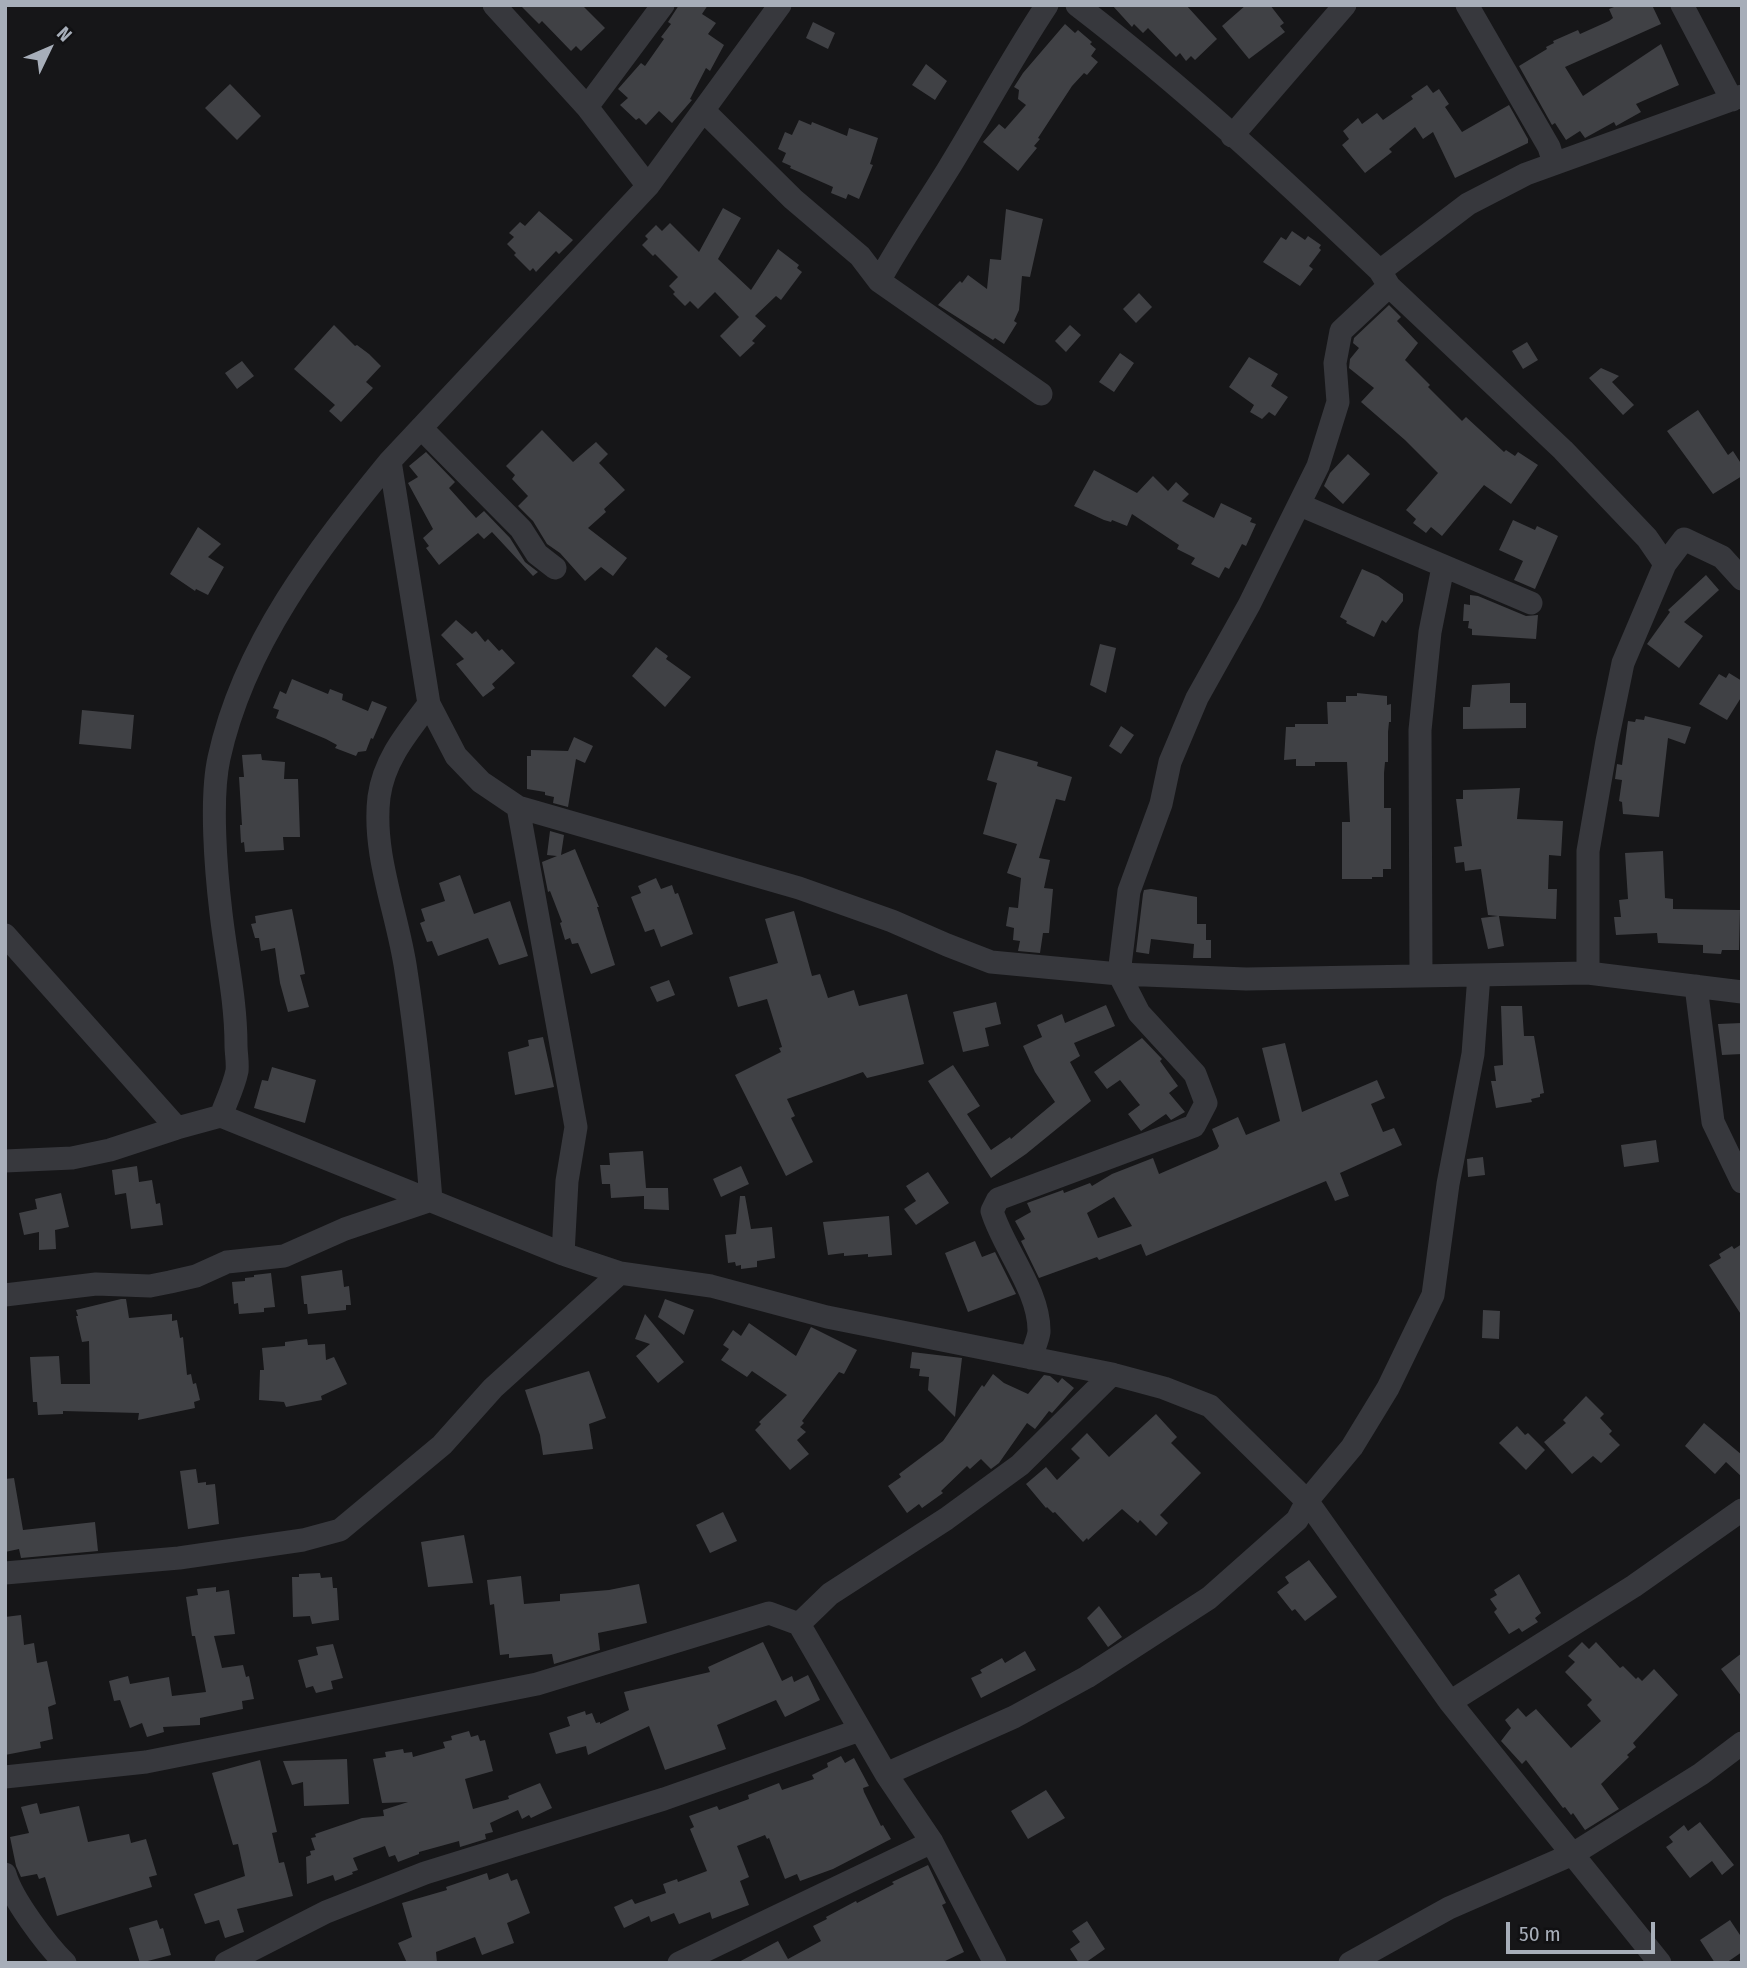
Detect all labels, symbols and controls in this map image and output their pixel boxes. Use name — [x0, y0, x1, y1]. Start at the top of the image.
north arrow — [14, 14, 84, 84]
text: N — [52, 22, 77, 46]
scale bar — [1509, 1909, 1658, 1953]
text: 50 m — [1519, 1921, 1561, 1947]

